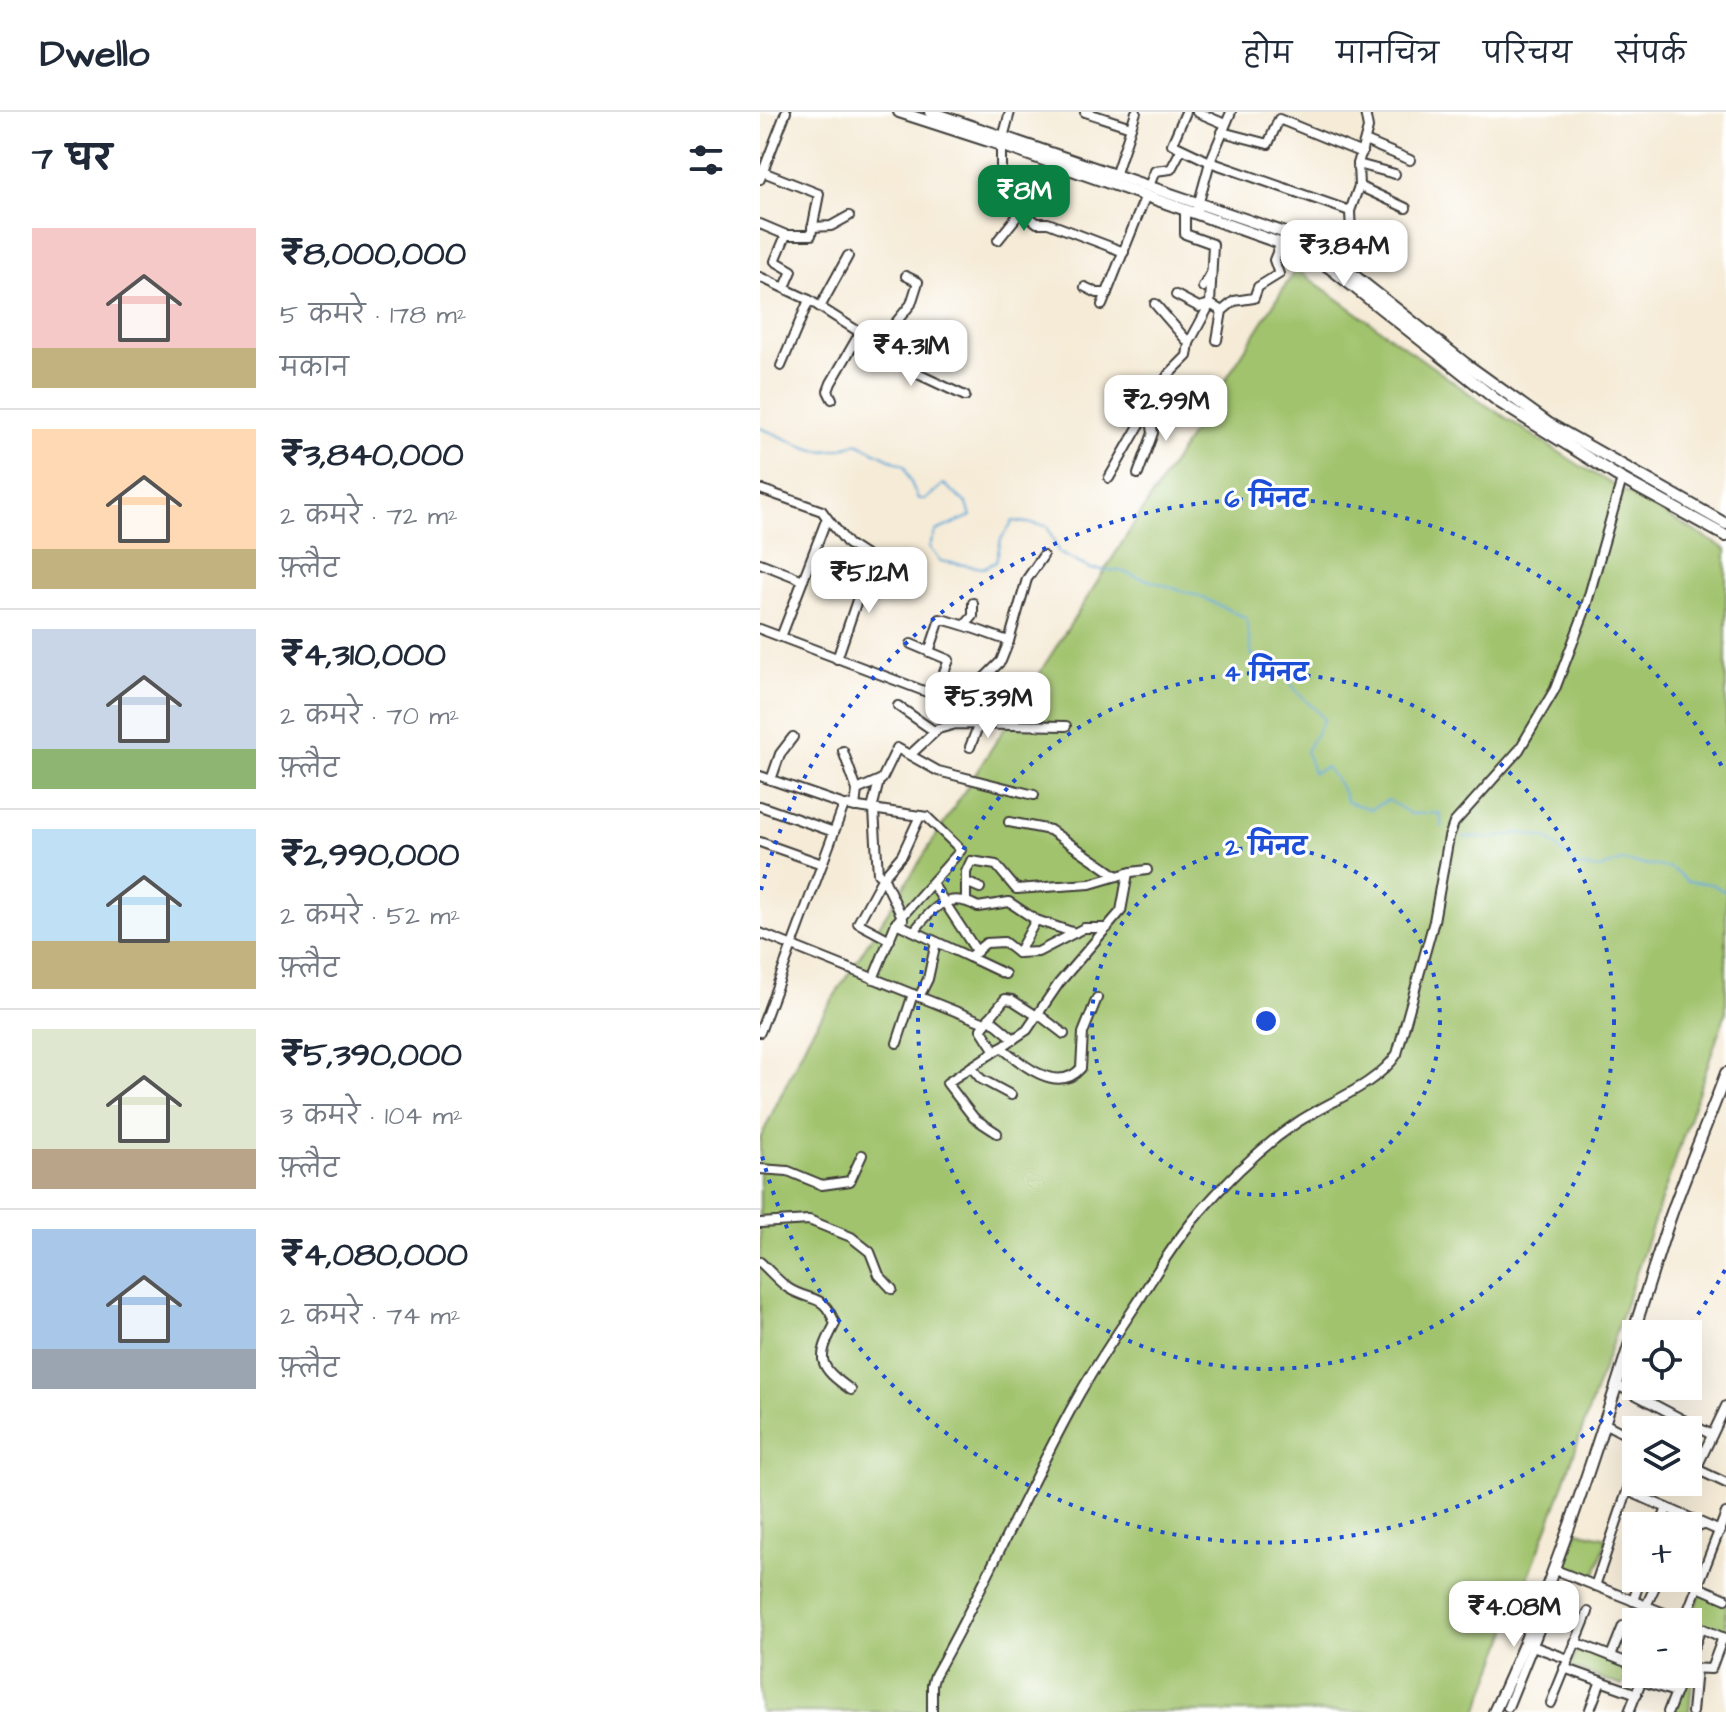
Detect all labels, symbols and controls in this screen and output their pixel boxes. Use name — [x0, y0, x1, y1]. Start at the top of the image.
text: Dwello — [40, 29, 149, 81]
text: होम — [1243, 35, 1292, 74]
text: मानचित्र — [1336, 35, 1439, 74]
text: परिचय — [1483, 35, 1572, 74]
text: संपर्क — [1616, 35, 1686, 74]
text: 7 घर — [32, 135, 112, 183]
icon: filters — [684, 138, 728, 182]
pin: ₹8M — [985, 165, 1063, 233]
text: ₹8M — [996, 173, 1052, 209]
pin: ₹3.84M — [1279, 220, 1409, 288]
text: ₹3.84M — [1299, 228, 1389, 264]
text: ₹8,000,000 — [280, 230, 466, 278]
icon: home — [96, 260, 192, 356]
text: 5 कमरे · 178 m² — [280, 297, 467, 333]
pin: ₹4.31M — [846, 320, 976, 388]
text: ₹4.31M — [872, 328, 950, 364]
text: मकान — [280, 350, 349, 386]
pin: ₹2.99M — [1101, 375, 1231, 443]
text: ₹2.99M — [1122, 383, 1210, 419]
text: ₹3,840,000 — [280, 431, 464, 479]
icon: home — [96, 461, 192, 557]
text: 6 मिनट — [1225, 479, 1310, 517]
text: 2 कमरे · 72 m² — [280, 498, 458, 534]
pin: ₹5.12M — [804, 547, 934, 615]
text: फ़्लैट — [280, 551, 339, 587]
text: ₹5.12M — [829, 555, 909, 591]
text: ₹4,310,000 — [280, 631, 446, 679]
text: 4 मिनट — [1224, 653, 1310, 691]
icon: home — [96, 661, 192, 757]
pin: ₹5.39M — [923, 672, 1053, 740]
text: ₹5.39M — [943, 680, 1033, 716]
text: 2 कमरे · 70 m² — [280, 698, 459, 734]
text: फ़्लैट — [280, 751, 339, 787]
text: 2 मिनट — [1224, 827, 1309, 865]
text: ₹2,990,000 — [280, 831, 459, 879]
icon: home — [96, 861, 192, 957]
text: 2 कमरे · 52 m² — [280, 898, 460, 934]
text: फ़्लैट — [280, 951, 339, 987]
centre of rings — [1252, 1007, 1280, 1035]
text: ₹5,390,000 — [280, 1031, 462, 1079]
icon: home — [96, 1061, 192, 1157]
text: 3 कमरे · 104 m² — [280, 1098, 463, 1134]
text: फ़्लैट — [280, 1151, 339, 1187]
text: ₹4,080,000 — [280, 1231, 468, 1279]
icon: home — [96, 1261, 192, 1357]
text: 2 कमरे · 74 m² — [280, 1298, 461, 1334]
map controls — [1622, 1320, 1702, 1688]
button: locate — [1622, 1320, 1702, 1400]
text: फ़्लैट — [280, 1351, 339, 1387]
button: layers — [1622, 1416, 1702, 1496]
button: + — [1622, 1512, 1702, 1592]
pin: ₹4.08M — [1449, 1581, 1579, 1649]
text: ₹4.08M — [1467, 1589, 1561, 1625]
button: − — [1622, 1608, 1702, 1688]

